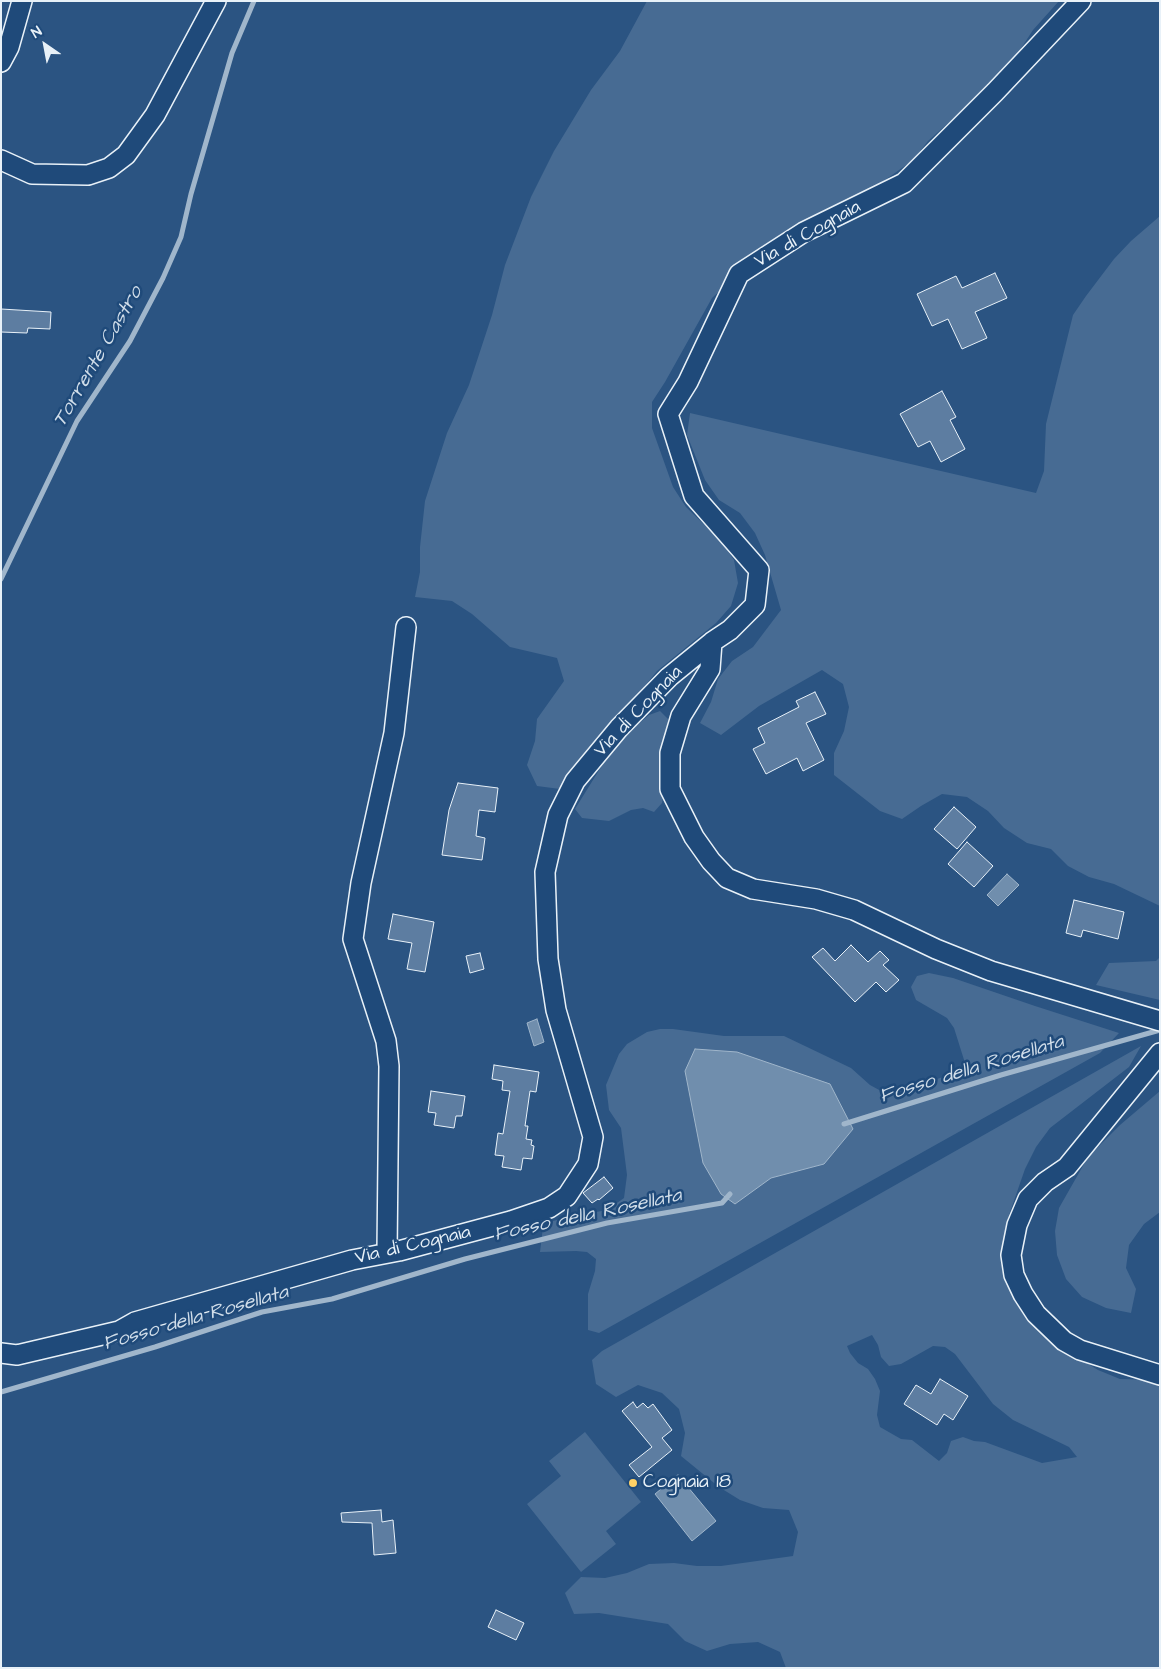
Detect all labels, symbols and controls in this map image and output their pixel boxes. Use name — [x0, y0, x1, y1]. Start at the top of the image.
north arrow — [20, 20, 70, 70]
text: N — [28, 22, 46, 43]
street label: Via di Cognaia — [751, 196, 865, 274]
water label: Torrente Castro — [49, 282, 149, 432]
street label: Via di Cognaia — [590, 662, 688, 762]
water label: Fosso della Rosellata — [877, 1031, 1067, 1109]
water label: Fosso della Rosellata — [492, 1184, 684, 1248]
street label: Via di Cognaia — [353, 1222, 473, 1270]
water label: Fosso della Rosellata — [101, 1281, 291, 1357]
place label: Cognaia 18 — [643, 1472, 731, 1494]
marker: Cognaia 18 — [627, 1477, 639, 1489]

